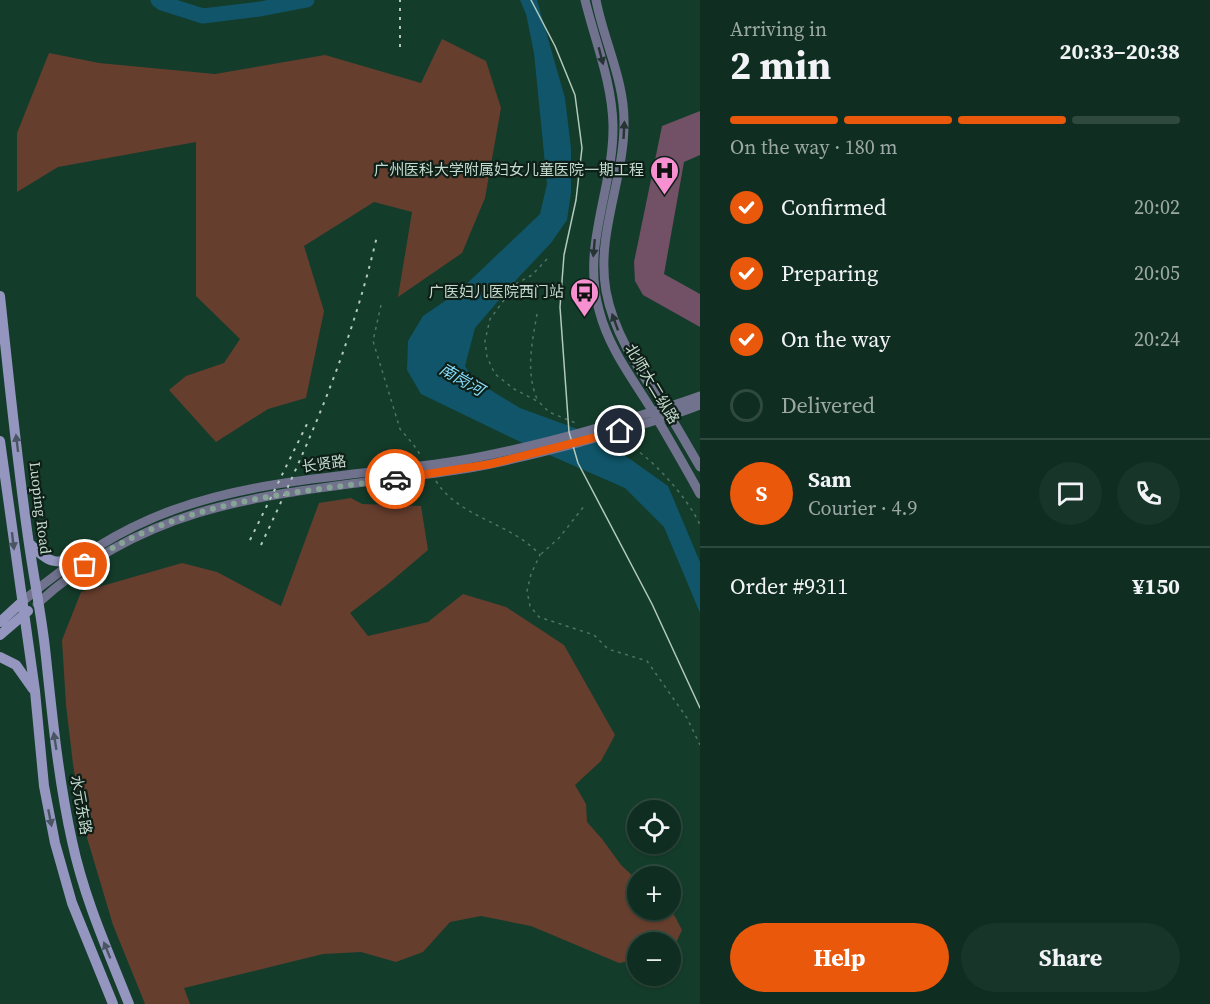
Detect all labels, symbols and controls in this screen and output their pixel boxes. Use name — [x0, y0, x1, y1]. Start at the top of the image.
text: Arriving in — [730, 15, 827, 43]
text: 20:33–20:38 — [1060, 36, 1180, 66]
text: 2 min — [730, 39, 831, 92]
one-way arrow — [596, 47, 606, 65]
one-way arrow — [619, 120, 628, 139]
text: On the way · 180 m — [730, 133, 897, 161]
hospital icon: 广州医科大学附属妇女儿童医院一期工程 — [649, 154, 681, 196]
place label: 广州医科大学附属妇女儿童医院一期工程 — [374, 159, 644, 180]
icon: check — [730, 191, 763, 224]
text: Confirmed — [781, 192, 886, 222]
text: 20:02 — [1134, 193, 1180, 221]
one-way arrow — [589, 239, 599, 258]
icon: check — [730, 257, 763, 290]
text: Preparing — [781, 258, 878, 288]
text: 20:05 — [1134, 259, 1180, 287]
bus stop icon: 广医妇儿医院西门站 — [569, 276, 601, 318]
place label: 广医妇儿医院西门站 — [429, 281, 564, 302]
one-way arrow — [610, 313, 620, 331]
icon: check — [730, 323, 763, 356]
text: On the way — [781, 324, 890, 354]
text: 20:24 — [1134, 325, 1180, 353]
street label: 北师大二纵路 — [620, 340, 685, 428]
water label: 南岗河 — [436, 357, 491, 402]
text: Delivered — [781, 390, 875, 420]
pin — [594, 405, 645, 456]
icon: home — [603, 414, 636, 447]
one-way arrow — [12, 434, 22, 453]
courier — [365, 449, 425, 509]
street label: 长贤路 — [300, 450, 348, 477]
street label: Luoping Road — [24, 461, 57, 556]
button: chat — [1039, 462, 1102, 525]
button: phone — [1117, 462, 1180, 525]
icon: car — [379, 463, 412, 496]
text: Sam — [808, 464, 852, 494]
text: S — [756, 478, 767, 508]
text: Courier · 4.9 — [808, 494, 917, 522]
one-way arrow — [8, 531, 17, 550]
pin — [59, 539, 110, 590]
icon: bag — [68, 548, 101, 581]
text: Order #9311 — [730, 571, 848, 601]
text: ¥150 — [1132, 571, 1180, 601]
one-way arrow — [50, 731, 59, 750]
street label: 水元东路 — [66, 774, 97, 836]
map controls — [627, 800, 681, 986]
button: locate — [627, 800, 681, 854]
one-way arrow — [46, 809, 55, 828]
button: + — [627, 866, 681, 920]
button: Help — [730, 923, 949, 992]
button: Share — [961, 923, 1180, 992]
button: − — [627, 932, 681, 986]
one-way arrow — [102, 941, 111, 959]

